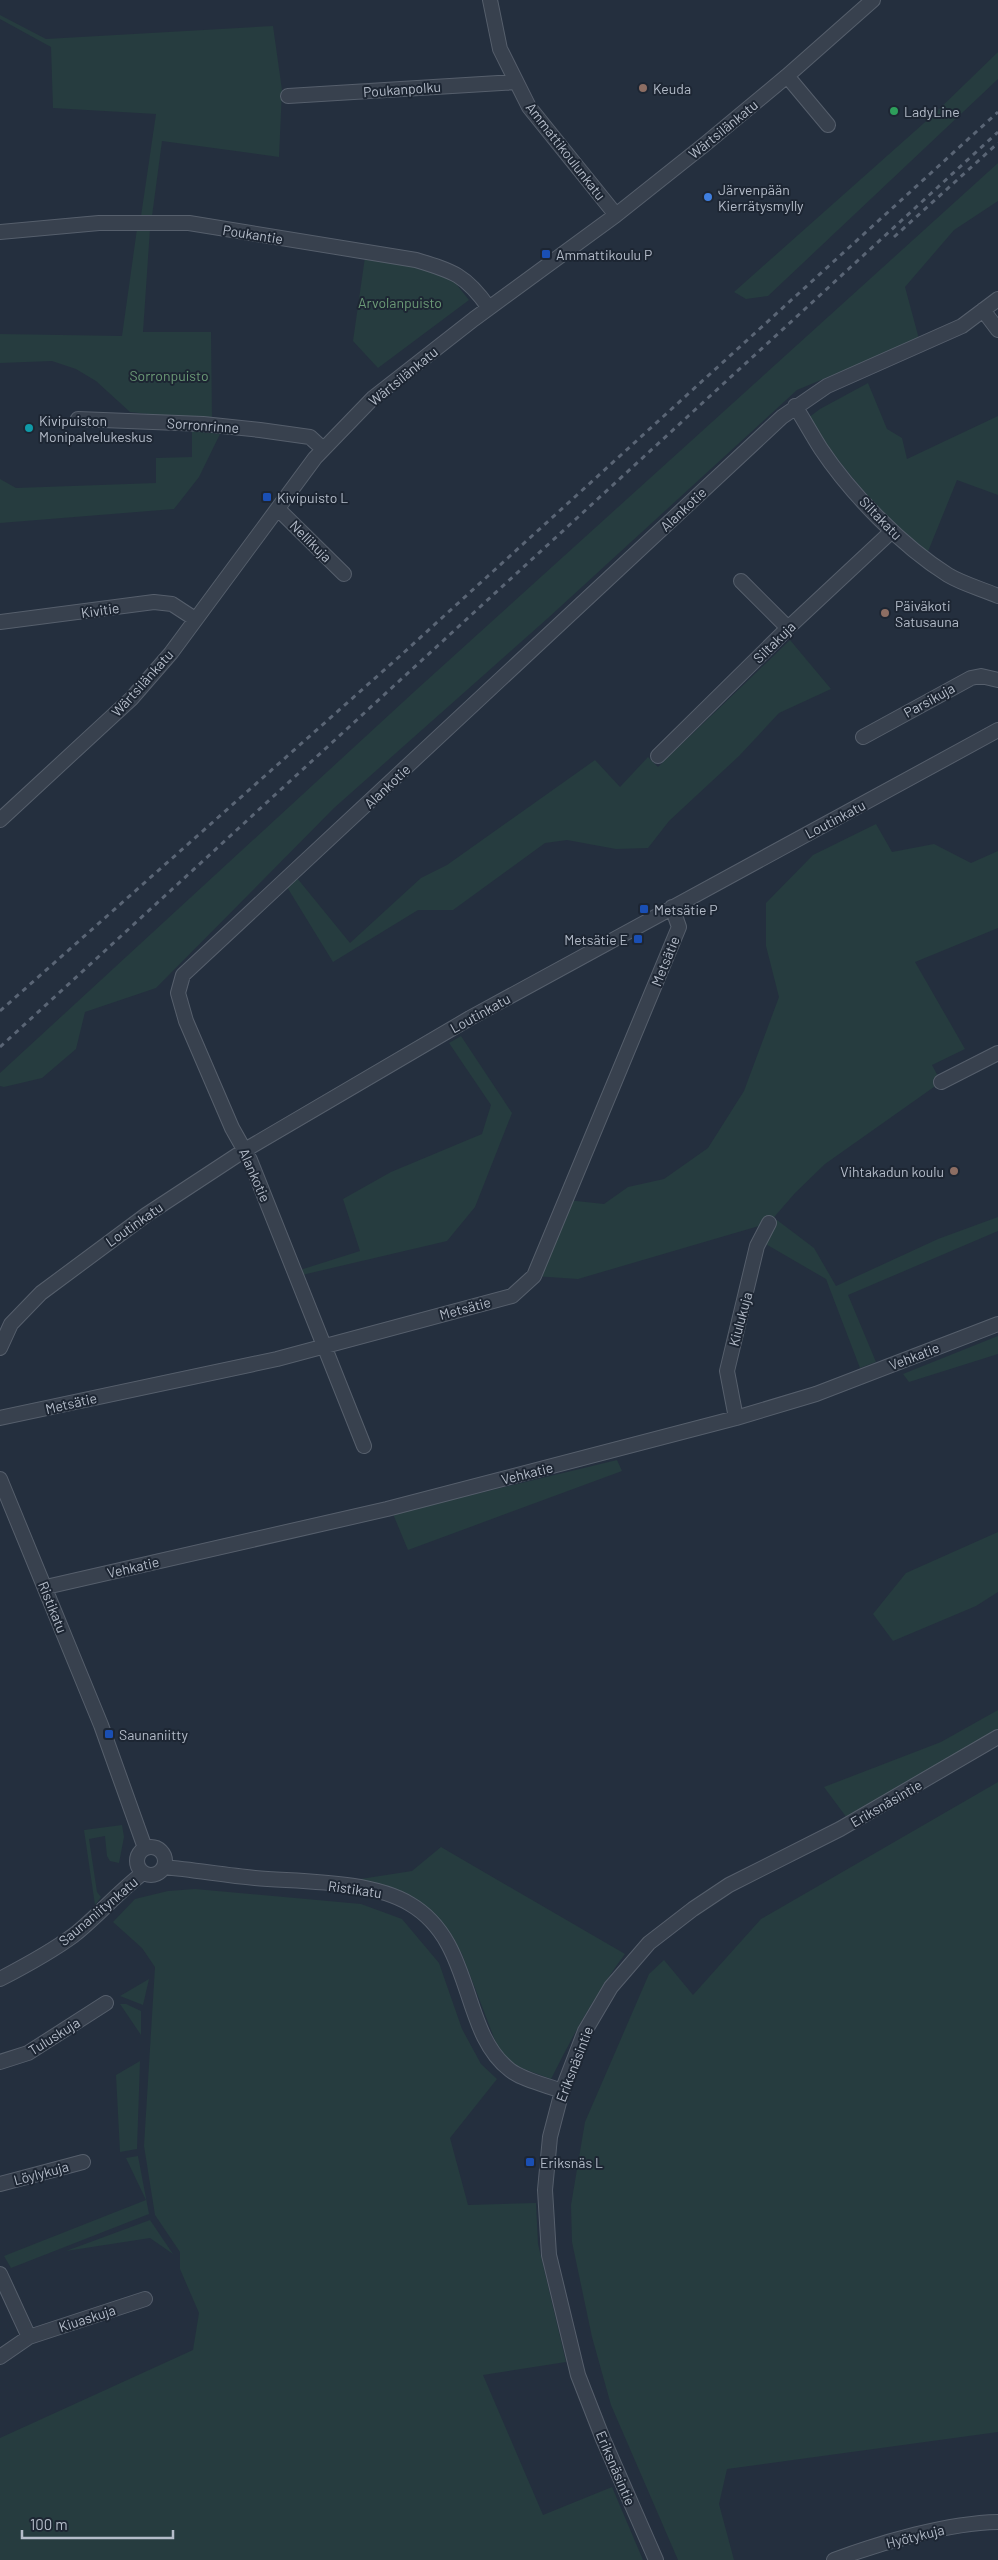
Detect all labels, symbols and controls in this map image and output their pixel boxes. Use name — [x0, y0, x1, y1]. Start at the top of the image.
street label: Poukanpolku — [363, 78, 441, 100]
place label: Keuda — [653, 80, 691, 97]
marker: Keuda — [637, 82, 649, 94]
street label: Wärtsilänkatu — [685, 96, 761, 162]
street label: Ammattikoulunkatu — [523, 99, 609, 203]
place label: LadyLine — [904, 103, 960, 120]
marker: LadyLine — [888, 105, 900, 117]
place label: Järvenpään Kierrätysmylly — [718, 181, 804, 214]
marker: Järvenpään Kierrätysmylly — [702, 191, 714, 203]
street label: Poukantie — [222, 221, 284, 247]
place label: Ammattikoulu P — [556, 246, 652, 263]
marker: Ammattikoulu P — [540, 248, 552, 260]
park label: Arvolanpuisto — [358, 294, 442, 311]
street label: Wärtsilänkatu — [365, 343, 441, 409]
park label: Sorronpuisto — [129, 367, 209, 384]
place label: Kivipuiston Monipalvelukeskus — [39, 412, 153, 445]
street label: Sorronrinne — [166, 414, 240, 436]
marker: Kivipuiston Monipalvelukeskus — [23, 422, 35, 434]
street label: Alankotie — [656, 483, 710, 535]
place label: Kivipuisto L — [277, 489, 348, 506]
marker: Kivipuisto L — [261, 491, 273, 503]
street label: Siltakatu — [856, 493, 906, 543]
street label: Nellikuja — [287, 517, 335, 565]
place label: Päiväkoti Satusauna — [895, 597, 959, 630]
street label: Kivitie — [80, 599, 120, 621]
marker: Päiväkoti Satusauna — [879, 607, 891, 619]
street label: Siltakuja — [749, 618, 799, 666]
street label: Wärtsilänkatu — [108, 646, 176, 720]
street label: Parsikuja — [900, 679, 958, 721]
street label: Alankotie — [360, 760, 414, 812]
street label: Loutinkatu — [802, 796, 868, 842]
place label: Metsätie P — [654, 901, 718, 918]
marker: Metsätie P — [638, 903, 650, 915]
place label: Metsätie E — [564, 931, 628, 948]
marker: Metsätie E — [632, 933, 644, 945]
street label: Metsätie — [647, 933, 683, 989]
street label: Loutinkatu — [447, 990, 513, 1036]
street label: Alankotie — [236, 1146, 274, 1204]
place label: Vihtakadun koulu — [840, 1163, 944, 1180]
marker: Vihtakadun koulu — [948, 1165, 960, 1177]
street label: Loutinkatu — [102, 1198, 166, 1250]
street label: Kiulukuja — [725, 1290, 755, 1348]
street label: Metsätie — [437, 1293, 493, 1323]
street label: Vehkatie — [886, 1339, 942, 1373]
street label: Metsätie — [44, 1389, 98, 1417]
street label: Vehkatie — [499, 1458, 555, 1488]
street label: Vehkatie — [105, 1553, 161, 1581]
street label: Ristikatu — [35, 1579, 71, 1635]
place label: Saunaniitty — [119, 1726, 188, 1743]
marker: Saunaniitty — [103, 1728, 115, 1740]
street label: Eriksnäsintie — [847, 1776, 925, 1830]
street label: Saunaniitynkatu — [55, 1873, 141, 1949]
street label: Ristikatu — [327, 1877, 383, 1901]
street label: Tuluskuja — [25, 2014, 83, 2058]
street label: Eriksnäsintie — [552, 2024, 596, 2104]
place label: Eriksnäs L — [540, 2154, 603, 2171]
marker: Eriksnäs L — [524, 2156, 536, 2168]
street label: Löylykuja — [12, 2157, 70, 2189]
street label: Kiuaskuja — [56, 2301, 118, 2335]
street label: Eriksnäsintie — [593, 2428, 639, 2508]
scale bar — [22, 2508, 174, 2540]
text: 100 m — [30, 2515, 68, 2533]
street label: Hyötykuja — [884, 2521, 946, 2551]

